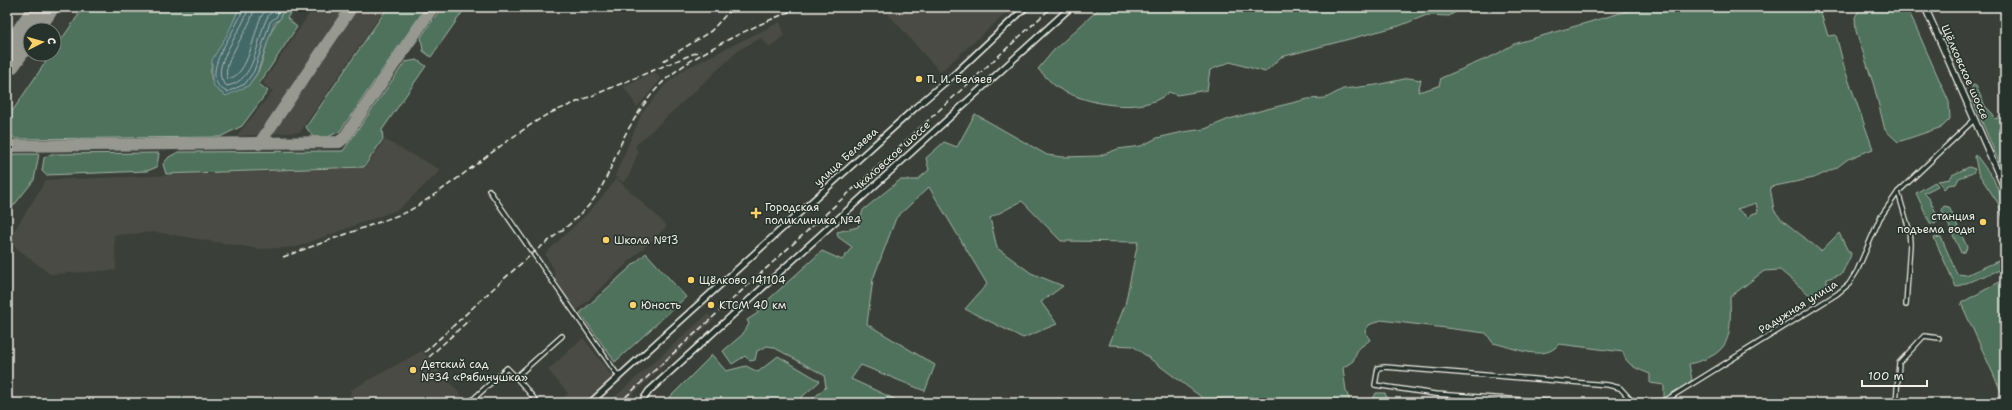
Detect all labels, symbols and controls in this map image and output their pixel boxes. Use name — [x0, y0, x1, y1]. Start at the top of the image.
north arrow — [22, 22, 62, 62]
street label: Щёлковское шоссе — [1937, 22, 1993, 122]
text: С — [44, 37, 59, 45]
place label: П. И. Беляев — [927, 72, 992, 87]
marker: П. И. Беляев — [914, 74, 924, 84]
street label: Чкаловское шоссе — [850, 117, 934, 195]
street label: улица Беляева — [811, 124, 881, 190]
place label: Городская поликлиника №4 — [765, 200, 861, 228]
marker: Городская поликлиника №4 — [750, 207, 762, 219]
place label: станция подъема воды — [1897, 209, 1975, 237]
marker: станция подъема воды — [1978, 217, 1988, 227]
place label: Школа №13 — [614, 233, 678, 248]
marker: Школа №13 — [601, 235, 611, 245]
place label: Щёлково 141104 — [699, 273, 786, 288]
marker: Щёлково 141104 — [686, 275, 696, 285]
street label: Радужная улица — [1756, 277, 1840, 337]
place label: Юность — [641, 298, 682, 313]
place label: КТСМ 40 км — [719, 298, 787, 313]
marker: Юность — [628, 300, 638, 310]
marker: КТСМ 40 км — [706, 300, 716, 310]
place label: Детский сад №34 «Рябинушка» — [421, 357, 528, 385]
scale bar — [1862, 362, 1927, 388]
marker: Детский сад №34 «Рябинушка» — [408, 365, 418, 375]
text: 100 m — [1868, 368, 1904, 384]

